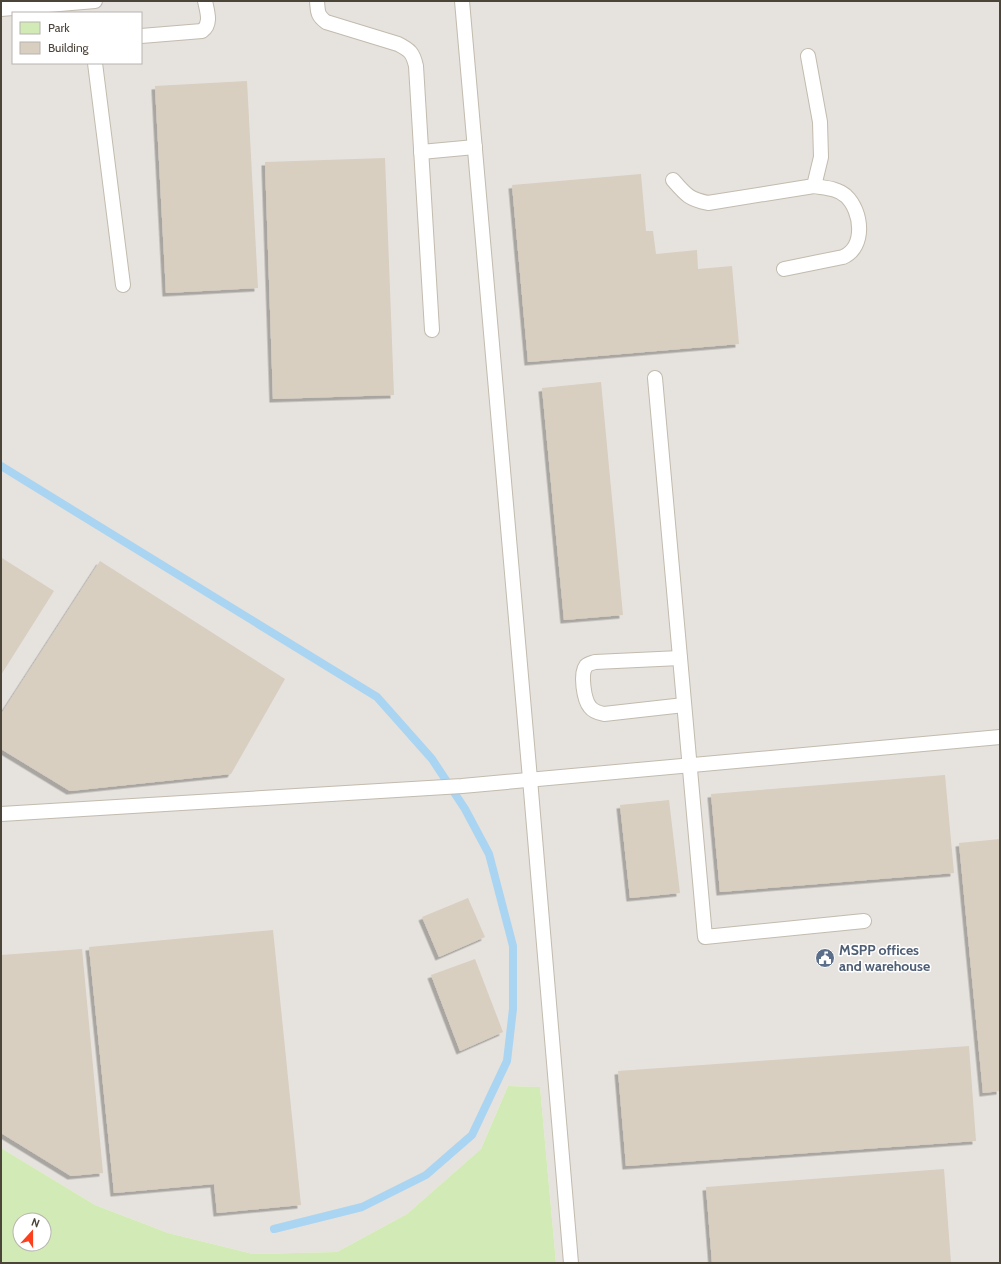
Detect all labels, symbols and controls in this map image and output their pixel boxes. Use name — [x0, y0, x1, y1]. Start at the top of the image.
legend — [12, 12, 142, 64]
text: Park — [48, 20, 70, 35]
text: Building — [48, 40, 90, 55]
place label: MSPP offices and warehouse — [839, 941, 930, 975]
public building icon: MSPP offices and warehouse — [814, 947, 836, 969]
north arrow — [12, 1212, 52, 1252]
text: N — [29, 1215, 42, 1231]

